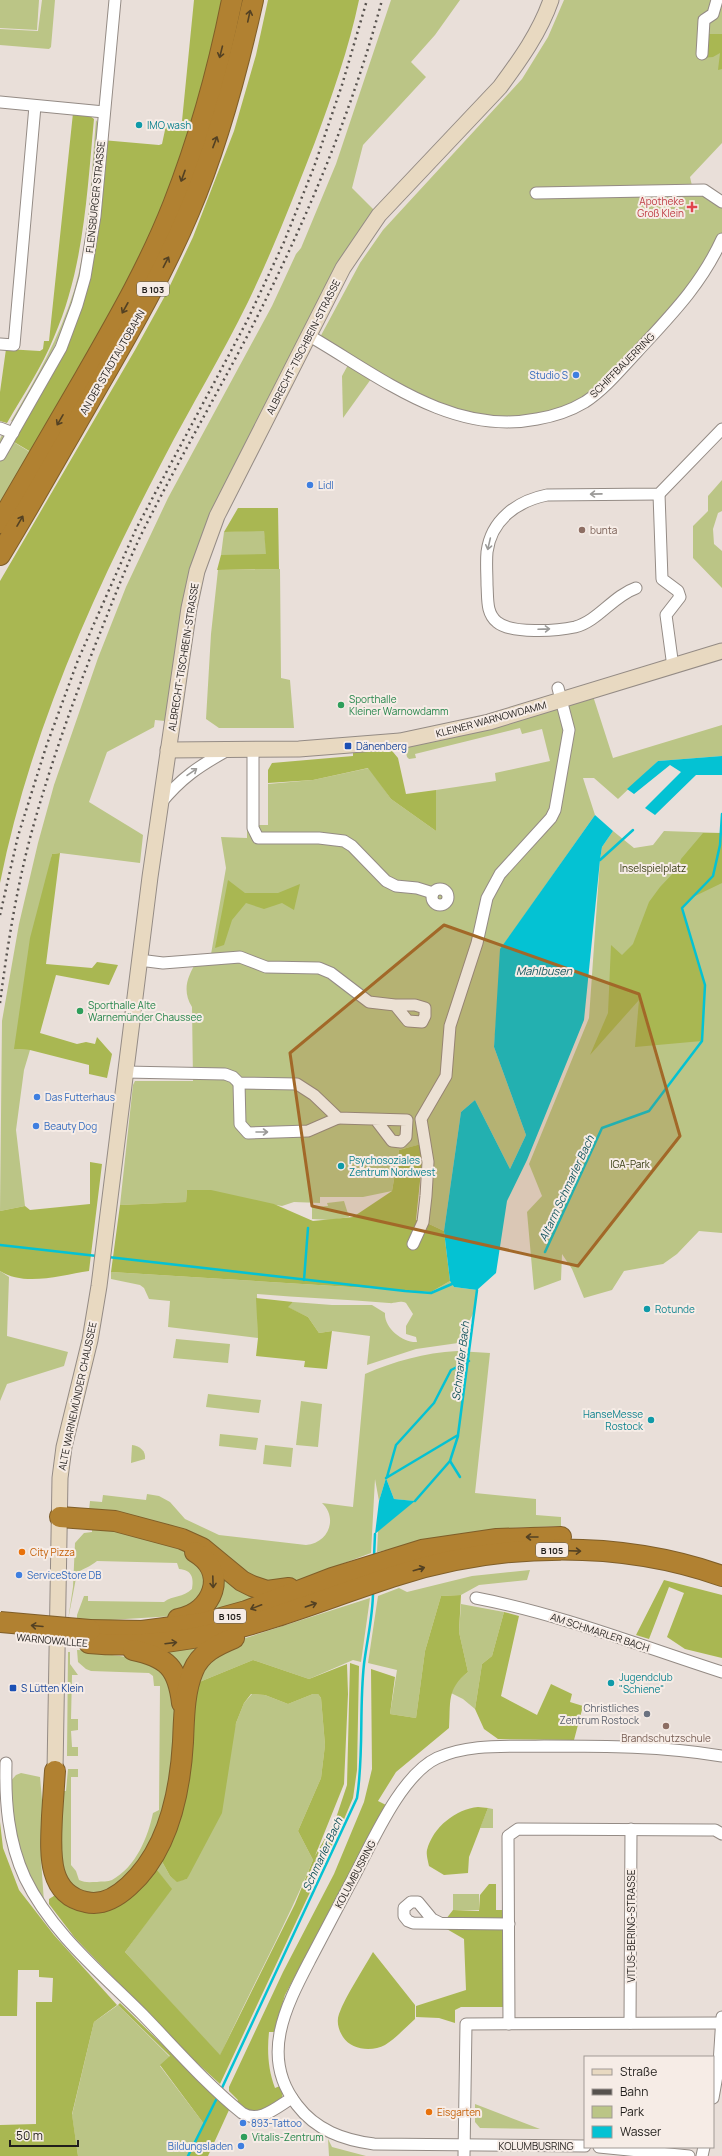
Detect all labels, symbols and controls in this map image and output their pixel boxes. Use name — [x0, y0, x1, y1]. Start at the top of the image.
one-way arrow — [246, 10, 254, 23]
one-way arrow — [217, 45, 224, 58]
place label: IMO wash — [147, 118, 191, 132]
marker: IMO wash — [134, 120, 144, 130]
one-way arrow — [212, 136, 220, 148]
street label: FLENSBURGER STRASSE — [82, 140, 108, 253]
one-way arrow — [179, 169, 186, 182]
place label: Apotheke Groß Klein — [637, 194, 684, 220]
marker: Apotheke Groß Klein — [687, 202, 697, 212]
one-way arrow — [163, 256, 170, 268]
street label: ALBRECHT-TISCHBEIN-STRASSE — [263, 277, 343, 417]
road number: B 103 — [137, 282, 169, 296]
one-way arrow — [120, 301, 128, 313]
street label: AN DER STADTAUTOBAHN — [76, 307, 148, 417]
street label: SCHIFFBAUERRING — [587, 330, 657, 400]
place label: Studio S — [530, 368, 568, 382]
marker: Studio S — [571, 370, 581, 380]
one-way arrow — [55, 414, 63, 426]
place label: Lidl — [318, 478, 334, 492]
marker: Lidl — [305, 480, 315, 490]
one-way arrow — [590, 490, 603, 498]
one-way arrow — [16, 515, 24, 527]
place label: bunta — [590, 523, 617, 537]
marker: bunta — [577, 525, 587, 535]
one-way arrow — [485, 537, 492, 550]
street label: ALBRECHT-TISCHBEIN-STRASSE — [164, 582, 202, 732]
one-way arrow — [537, 626, 550, 633]
place label: Sporthalle Kleiner Warnowdamm — [349, 692, 448, 718]
street label: KLEINER WARNOWDAMM — [434, 697, 548, 741]
marker: Sporthalle Kleiner Warnowdamm — [336, 700, 346, 710]
place label: Dänenberg — [356, 739, 407, 753]
marker: Dänenberg — [343, 741, 353, 751]
one-way arrow — [186, 768, 197, 776]
park label: Inselspielplatz — [620, 861, 686, 875]
water label: Mahlbusen — [516, 963, 572, 978]
place label: Sporthalle Alte Warnemünder Chaussee — [88, 998, 202, 1024]
marker: Sporthalle Alte Warnemünder Chaussee — [75, 1006, 85, 1016]
place label: Das Futterhaus — [45, 1090, 115, 1104]
marker: Das Futterhaus — [32, 1092, 42, 1102]
place label: Beauty Dog — [44, 1119, 97, 1133]
marker: Beauty Dog — [31, 1121, 41, 1131]
one-way arrow — [255, 1128, 268, 1136]
water label: Altarm Schmarler Bach — [535, 1132, 597, 1243]
place label: Psychosoziales Zentrum Nordwest — [349, 1153, 436, 1179]
park label: IGA-Park — [610, 1157, 651, 1171]
marker: Psychosoziales Zentrum Nordwest — [336, 1161, 346, 1171]
place label: Rotunde — [655, 1302, 695, 1316]
marker: Rotunde — [642, 1304, 652, 1314]
street label: ALTE WARNEMÜNDER CHAUSSEE — [54, 1320, 100, 1472]
water label: Schmarler Bach — [448, 1320, 472, 1401]
place label: HanseMesse Rostock — [583, 1407, 644, 1433]
marker: HanseMesse Rostock — [646, 1415, 656, 1425]
one-way arrow — [526, 1533, 539, 1541]
road number: B 105 — [536, 1543, 568, 1557]
place label: City Pizza — [30, 1545, 75, 1559]
marker: City Pizza — [17, 1547, 27, 1557]
one-way arrow — [568, 1547, 581, 1554]
one-way arrow — [412, 1565, 425, 1572]
place label: ServiceStore DB — [27, 1568, 101, 1582]
marker: ServiceStore DB — [14, 1570, 24, 1580]
one-way arrow — [209, 1575, 217, 1588]
one-way arrow — [304, 1600, 316, 1608]
one-way arrow — [251, 1604, 263, 1612]
road number: B 105 — [214, 1609, 246, 1623]
street label: AM SCHMARLER BACH — [549, 1609, 651, 1655]
one-way arrow — [31, 1622, 44, 1629]
street label: WARNOWALLEE — [16, 1630, 89, 1650]
one-way arrow — [164, 1639, 177, 1647]
place label: Jugendclub "Schiene" — [619, 1670, 673, 1696]
marker: Jugendclub "Schiene" — [606, 1678, 616, 1688]
place label: S Lütten Klein — [21, 1681, 84, 1695]
marker: S Lütten Klein — [8, 1683, 18, 1693]
place label: Christliches Zentrum Rostock — [560, 1701, 640, 1727]
marker: Christliches Zentrum Rostock — [642, 1709, 652, 1719]
marker: Brandschutzschule — [661, 1721, 671, 1731]
place label: Brandschutzschule — [621, 1731, 711, 1745]
water label: Schmarler Bach — [298, 1814, 346, 1893]
street label: KOLUMBUSRING — [331, 1838, 379, 1910]
street label: VITUS-BERING-STRASSE — [624, 1869, 638, 1982]
legend — [584, 2056, 714, 2148]
text: Straße — [620, 2063, 657, 2080]
text: Bahn — [620, 2083, 648, 2100]
text: Park — [620, 2103, 645, 2120]
place label: Eisgarten — [437, 2105, 481, 2119]
marker: Eisgarten — [424, 2107, 434, 2117]
place label: 893-Tattoo — [251, 2116, 302, 2130]
marker: 893-Tattoo — [238, 2118, 248, 2128]
scale bar — [10, 2122, 78, 2148]
text: Wasser — [620, 2123, 662, 2140]
text: 50 m — [16, 2127, 43, 2144]
place label: Vitalis-Zentrum — [252, 2130, 324, 2144]
marker: Vitalis-Zentrum — [239, 2132, 249, 2142]
place label: Bildungsladen — [168, 2139, 233, 2153]
street label: KOLUMBUSRING — [499, 2139, 573, 2153]
marker: Bildungsladen — [236, 2141, 246, 2151]

